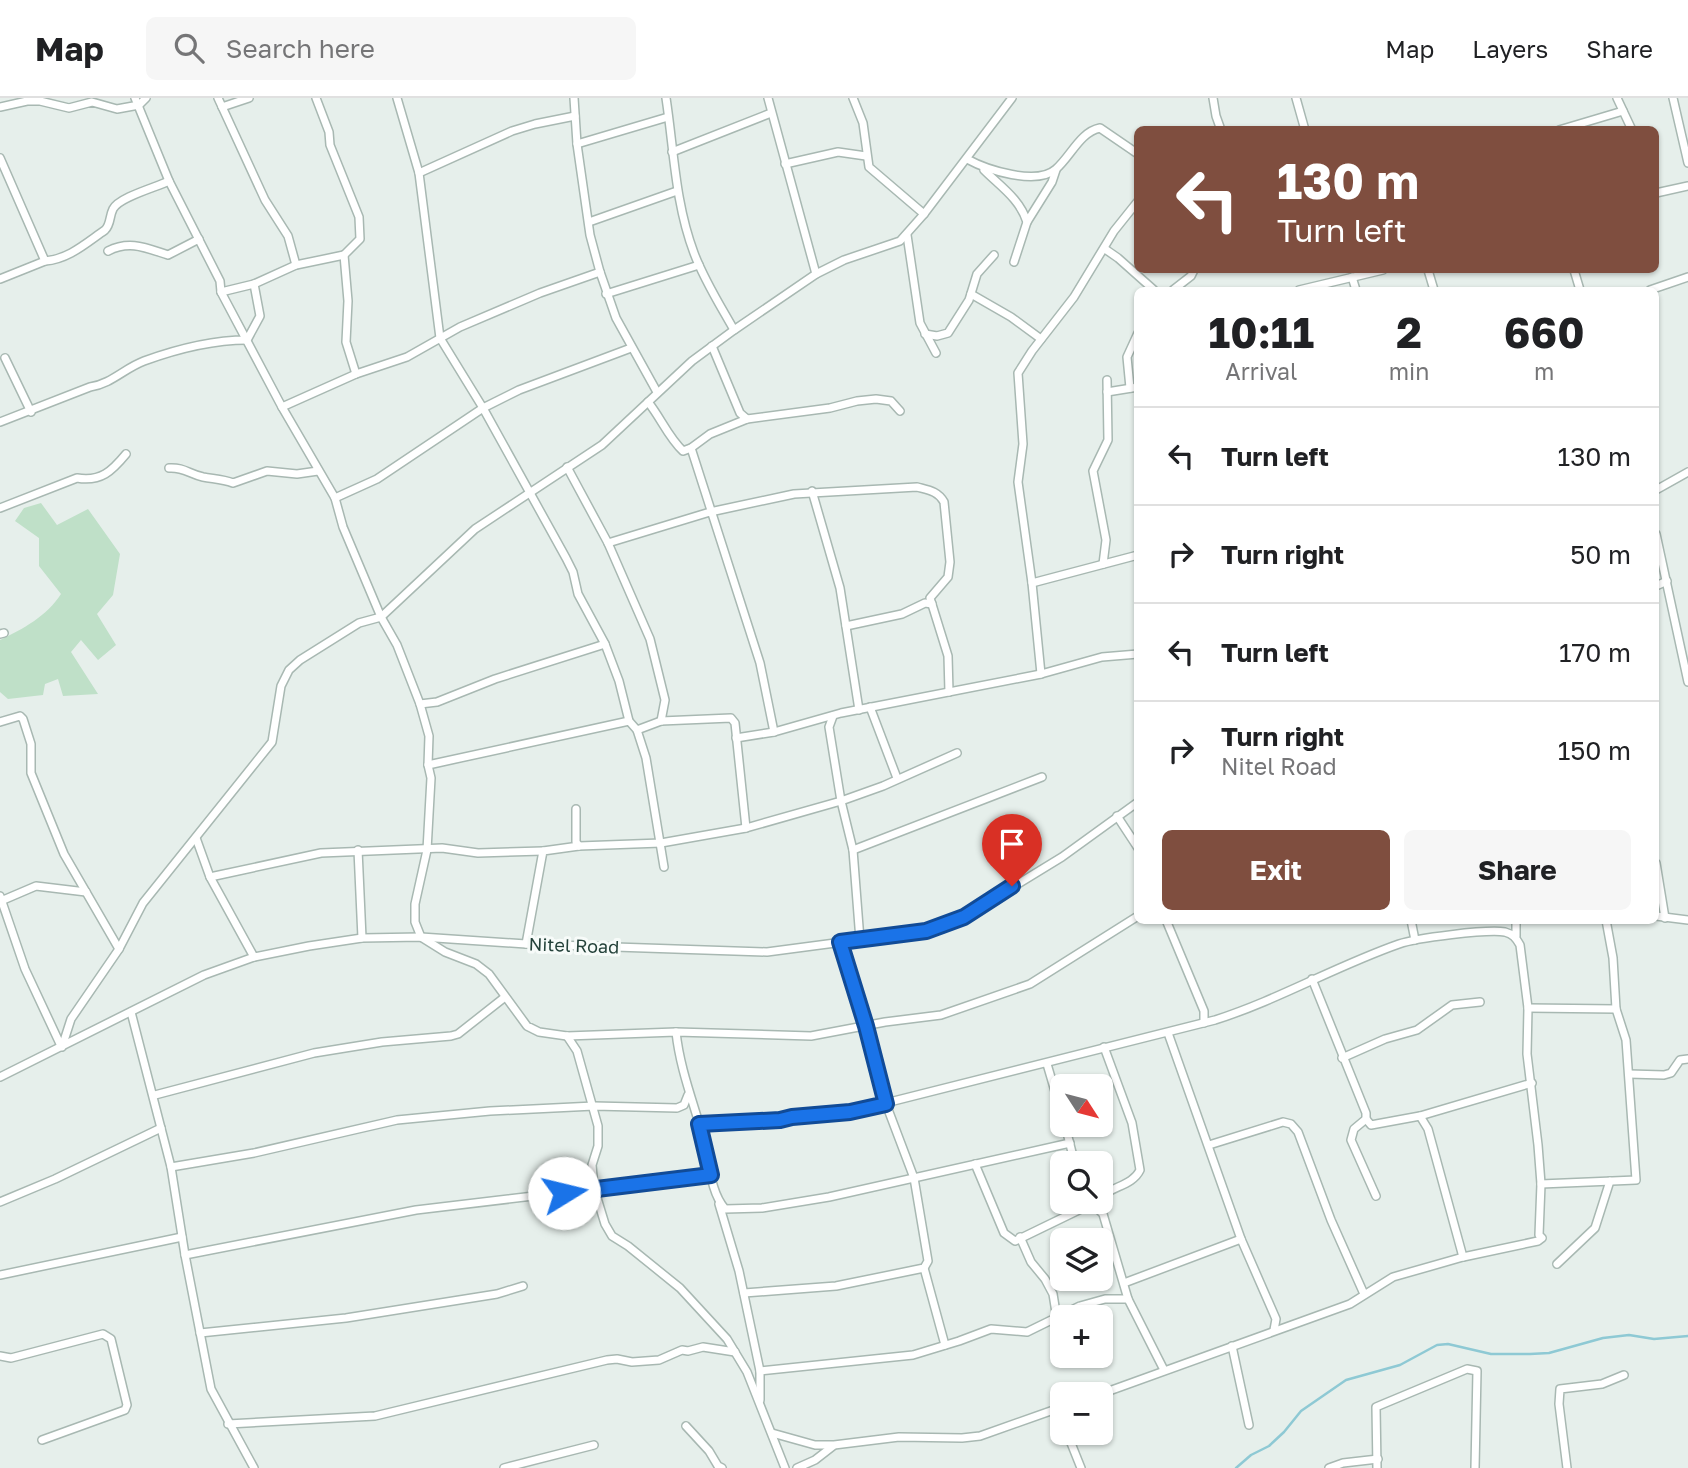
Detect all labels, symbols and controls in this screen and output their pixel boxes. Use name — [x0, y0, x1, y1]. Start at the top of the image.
search box — [146, 17, 636, 80]
text: Map — [35, 29, 104, 68]
icon: search — [170, 29, 208, 67]
text: Search here — [226, 33, 375, 64]
text: Map — [1385, 34, 1434, 63]
text: Layers — [1472, 34, 1548, 63]
text: Share — [1586, 34, 1653, 63]
text: 130 m — [1277, 151, 1419, 210]
icon: left — [1162, 154, 1253, 245]
text: Turn left — [1277, 211, 1406, 249]
text: 10:11 — [1209, 307, 1314, 357]
text: 2 — [1396, 307, 1422, 357]
text: 660 — [1504, 307, 1584, 357]
text: Arrival — [1225, 357, 1297, 385]
text: min — [1389, 357, 1429, 385]
text: m — [1534, 357, 1554, 385]
icon: left — [1162, 437, 1200, 475]
text: Turn left — [1221, 441, 1329, 472]
text: 130 m — [1558, 441, 1631, 472]
icon: right — [1162, 535, 1200, 573]
text: Turn right — [1221, 539, 1344, 570]
text: 50 m — [1570, 539, 1631, 570]
icon: left — [1162, 633, 1200, 671]
text: Turn left — [1221, 637, 1329, 668]
text: 170 m — [1559, 637, 1631, 668]
text: Turn right — [1221, 721, 1344, 752]
icon: right — [1162, 731, 1200, 769]
text: 150 m — [1558, 735, 1631, 766]
text: Nitel Road — [1221, 752, 1337, 780]
pin — [982, 814, 1042, 886]
icon: arrive — [993, 825, 1031, 863]
button: Exit — [1162, 830, 1390, 910]
button: Share — [1404, 830, 1631, 910]
street label: Nitel Road — [528, 932, 620, 958]
north arrow — [1050, 1074, 1113, 1138]
map controls — [1050, 1074, 1113, 1445]
button: search — [1050, 1151, 1113, 1214]
position arrow — [527, 1156, 601, 1230]
button: layers — [1050, 1228, 1113, 1291]
button: + — [1050, 1305, 1113, 1368]
button: − — [1050, 1382, 1113, 1445]

